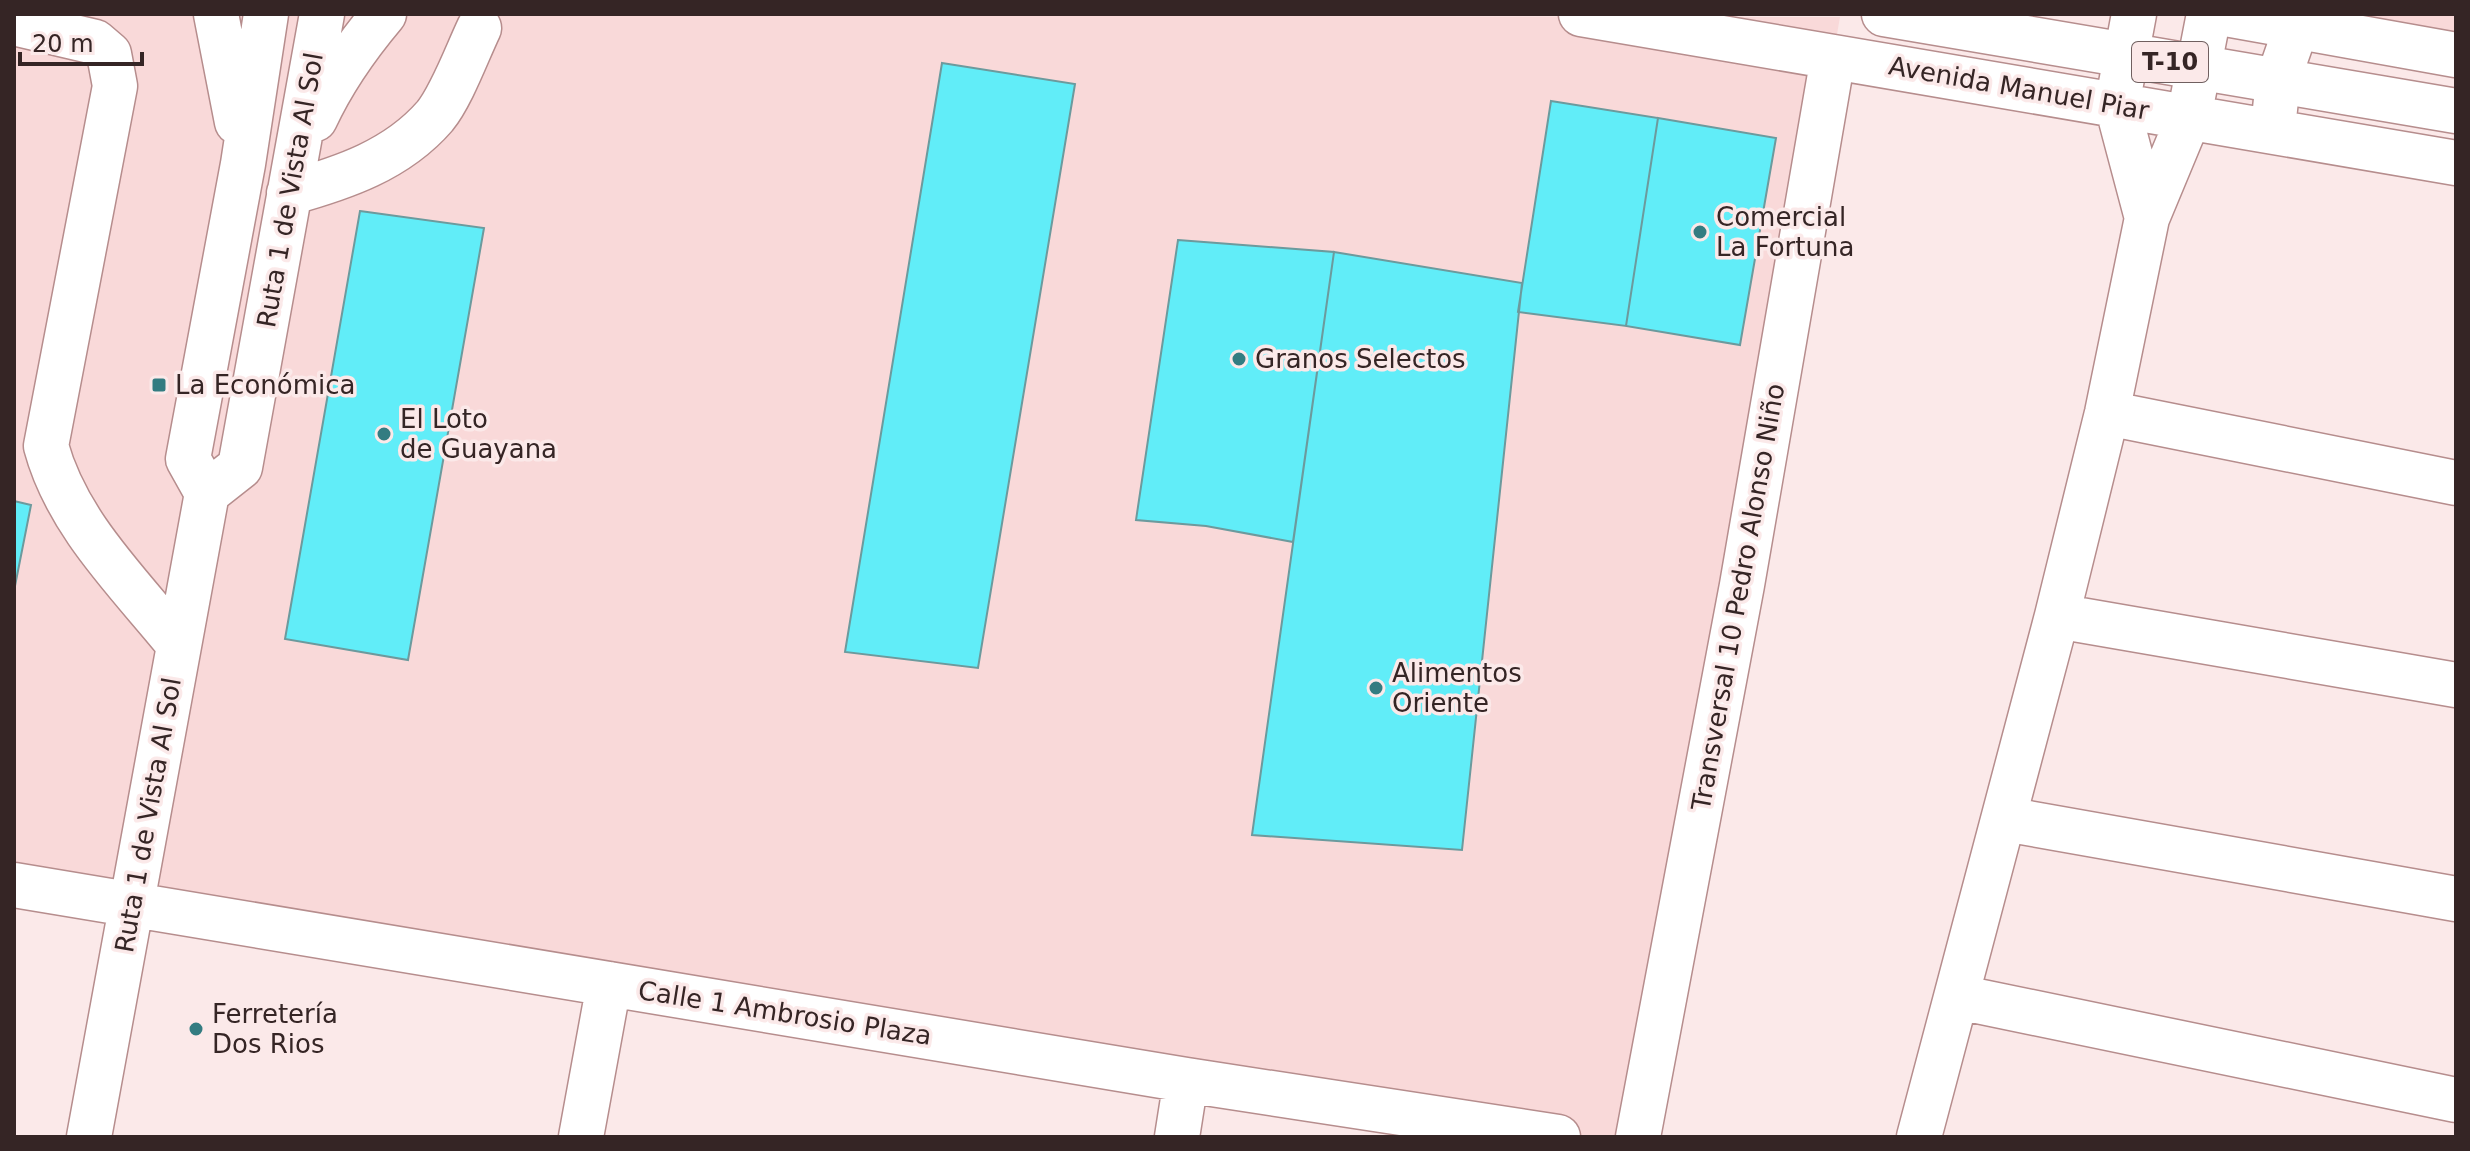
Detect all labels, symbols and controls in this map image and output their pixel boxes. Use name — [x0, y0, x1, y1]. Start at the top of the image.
scale bar — [20, 16, 142, 66]
text: 20 m — [32, 30, 94, 58]
road number: T-10 — [2132, 42, 2208, 82]
street label: Ruta 1 de Vista Al Sol — [251, 50, 329, 330]
street label: Avenida Manuel Piar — [1886, 50, 2152, 126]
place label: Comercial La Fortuna — [1716, 202, 1854, 262]
marker: Comercial La Fortuna — [1691, 223, 1709, 241]
place label: Granos Selectos — [1255, 344, 1466, 374]
marker: Granos Selectos — [1230, 350, 1248, 368]
place label: La Económica — [175, 370, 355, 400]
marker: La Económica — [150, 376, 168, 394]
street label: Transversal 10 Pedro Alonso Niño — [1685, 381, 1790, 814]
place label: El Loto de Guayana — [400, 404, 557, 464]
marker: El Loto de Guayana — [375, 425, 393, 443]
place label: Alimentos Oriente — [1392, 658, 1522, 718]
street label: Ruta 1 de Vista Al Sol — [109, 675, 187, 955]
marker: Alimentos Oriente — [1367, 679, 1385, 697]
street label: Calle 1 Ambrosio Plaza — [636, 975, 934, 1051]
place label: Ferretería Dos Rios — [212, 999, 338, 1059]
marker: Ferretería Dos Rios — [187, 1020, 205, 1038]

